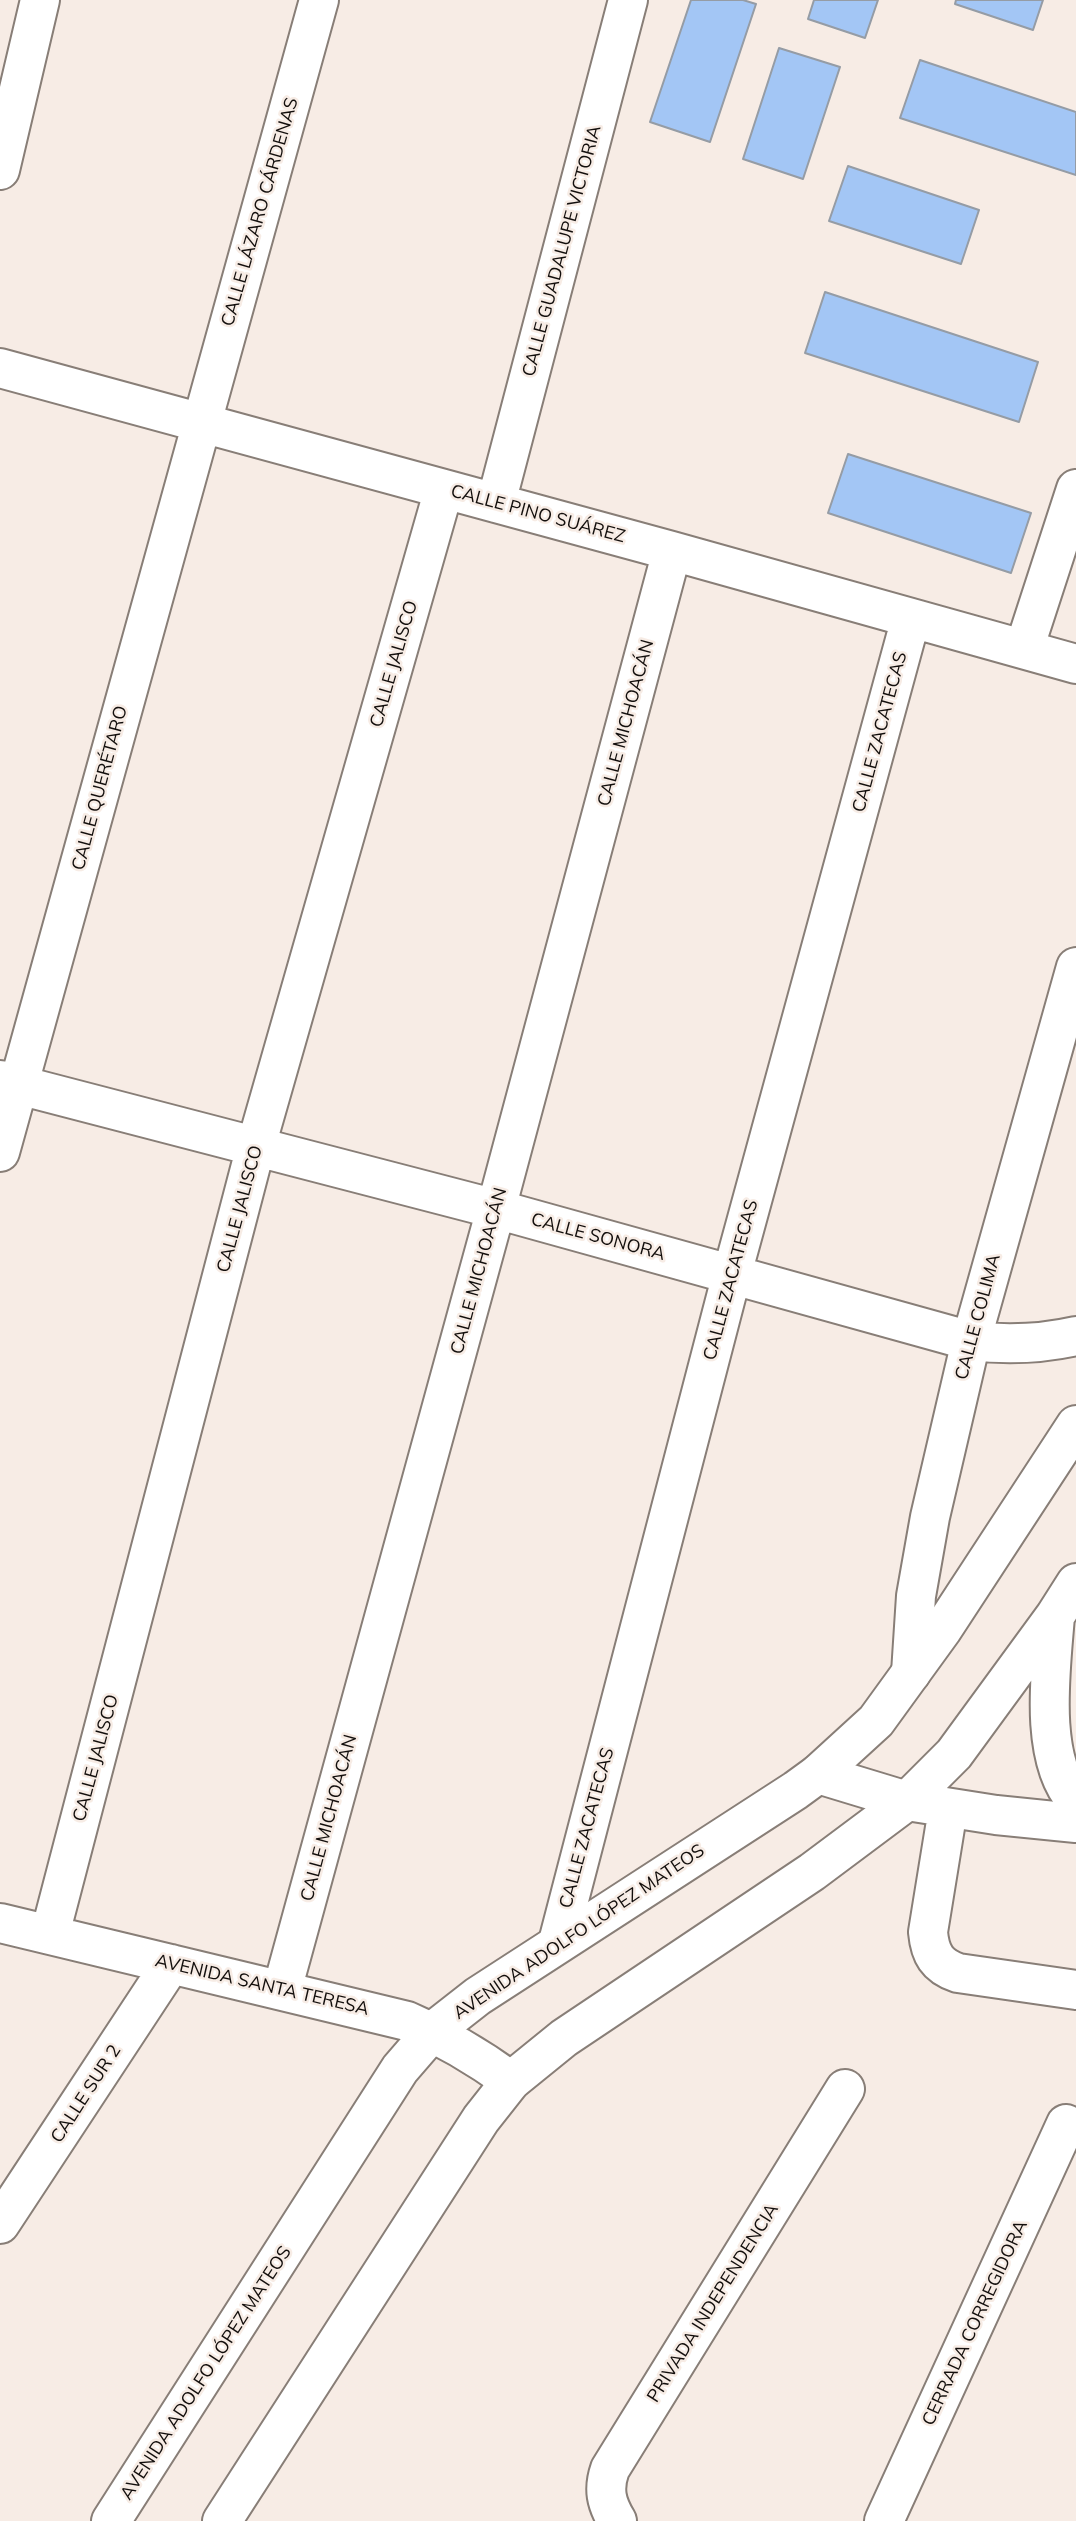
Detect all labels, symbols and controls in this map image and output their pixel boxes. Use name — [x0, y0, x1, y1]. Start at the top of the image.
street label: CALLE LÁZARO CÁRDENAS — [217, 95, 303, 329]
street label: CALLE GUADALUPE VICTORIA — [518, 123, 606, 379]
street label: CALLE PINO SUÁREZ — [448, 480, 628, 548]
street label: CALLE JALISCO — [366, 598, 422, 730]
street label: CALLE MICHOACÁN — [593, 637, 659, 809]
street label: CALLE ZACATECAS — [848, 649, 912, 815]
street label: CALLE QUERÉTARO — [68, 703, 132, 873]
street label: CALLE JALISCO — [213, 1143, 267, 1275]
street label: CALLE MICHOACÁN — [446, 1185, 512, 1357]
street label: CALLE ZACATECAS — [699, 1197, 763, 1363]
street label: CALLE SONORA — [529, 1209, 667, 1265]
street label: CALLE COLIMA — [951, 1252, 1005, 1382]
street label: CALLE JALISCO — [69, 1692, 123, 1824]
street label: CALLE MICHOACÁN — [296, 1732, 362, 1904]
street label: CALLE ZACATECAS — [555, 1745, 619, 1911]
street label: AVENIDA ADOLFO LÓPEZ MATEOS — [449, 1840, 709, 2024]
street label: AVENIDA SANTA TERESA — [153, 1950, 371, 2020]
street label: CALLE SUR 2 — [46, 2041, 126, 2147]
street label: PRIVADA INDEPENDENCIA — [643, 2200, 783, 2406]
street label: CERRADA CORREGIDORA — [918, 2217, 1032, 2429]
street label: AVENIDA ADOLFO LÓPEZ MATEOS — [116, 2242, 296, 2504]

